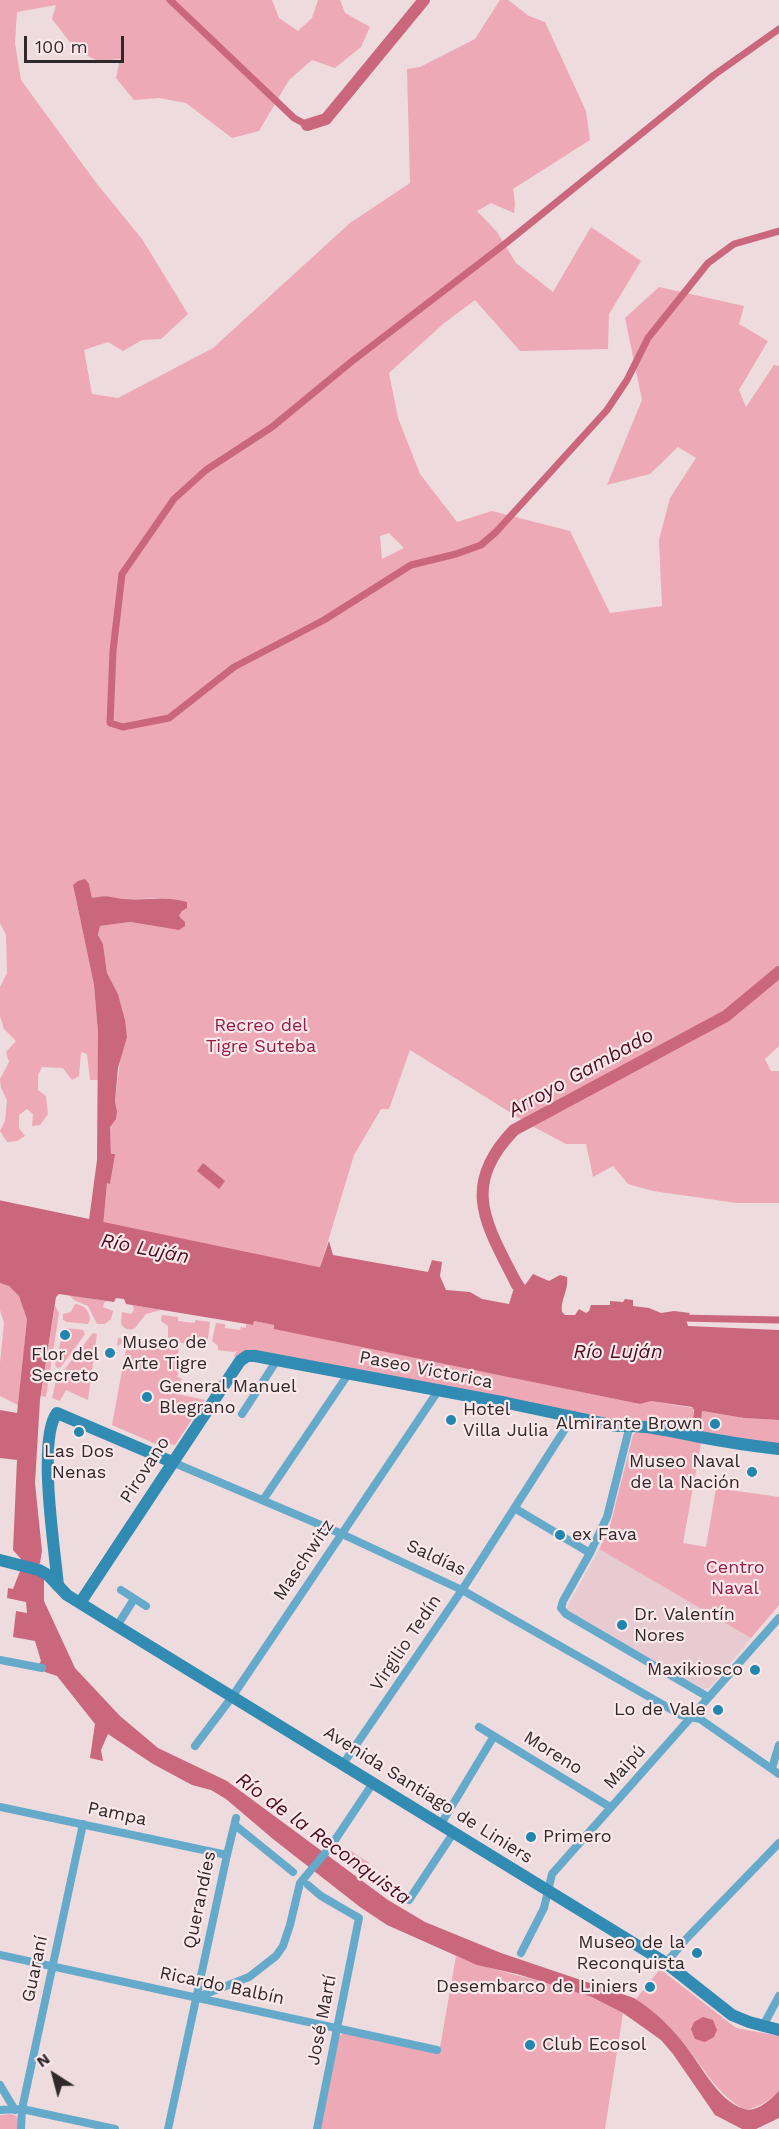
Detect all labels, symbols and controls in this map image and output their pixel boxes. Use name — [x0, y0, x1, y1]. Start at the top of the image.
scale bar — [27, 24, 128, 62]
text: 100 m — [35, 36, 88, 57]
park label: Recreo del Tigre Suteba — [206, 1015, 316, 1058]
water label: Arroyo Gambado — [504, 1023, 658, 1123]
water label: Río Luján — [99, 1229, 191, 1269]
marker: Flor del Secreto — [58, 1328, 72, 1342]
place label: Museo de Arte Tigre — [122, 1332, 207, 1374]
water label: Río Luján — [573, 1340, 663, 1364]
place label: Flor del Secreto — [31, 1344, 99, 1386]
marker: Museo de Arte Tigre — [103, 1346, 117, 1360]
street label: Paseo Victorica — [358, 1346, 494, 1394]
place label: General Manuel Blegrano — [159, 1376, 296, 1418]
marker: General Manuel Blegrano — [140, 1390, 154, 1404]
place label: Hotel Villa Julia — [463, 1399, 548, 1442]
marker: Hotel Villa Julia — [444, 1413, 458, 1427]
place label: Almirante Brown — [556, 1413, 703, 1435]
marker: Almirante Brown — [708, 1417, 722, 1431]
marker: Las Dos Nenas — [72, 1425, 86, 1439]
street label: Pirovano — [116, 1433, 174, 1507]
place label: Las Dos Nenas — [44, 1441, 114, 1484]
place label: Museo Naval de la Nación — [629, 1451, 740, 1494]
marker: Museo Naval de la Nación — [745, 1465, 759, 1479]
street label: Maschwitz — [269, 1515, 339, 1605]
place label: ex Fava — [572, 1524, 637, 1546]
marker: ex Fava — [553, 1528, 567, 1542]
street label: Saldías — [403, 1535, 469, 1581]
park label: Centro Naval — [705, 1557, 765, 1600]
street label: Virgilio Tedín — [366, 1591, 446, 1695]
place label: Dr. Valentín Nores — [634, 1604, 735, 1646]
marker: Dr. Valentín Nores — [615, 1618, 629, 1632]
place label: Maxikiosco — [647, 1659, 743, 1681]
marker: Maxikiosco — [748, 1663, 762, 1677]
place label: Lo de Vale — [614, 1699, 706, 1721]
marker: Lo de Vale — [711, 1703, 725, 1717]
street label: Avenida Santiago de Liniers — [320, 1722, 536, 1868]
street label: Moreno — [520, 1727, 586, 1779]
street label: Maipú — [599, 1740, 651, 1794]
water label: Río de la Reconquista — [231, 1768, 415, 1910]
street label: Pampa — [86, 1797, 148, 1831]
place label: Primero — [543, 1826, 612, 1848]
marker: Primero — [524, 1830, 538, 1844]
street label: Querandíes — [179, 1849, 221, 1951]
place label: Museo de la Reconquista — [577, 1932, 685, 1974]
street label: Guaraní — [17, 1934, 53, 2004]
marker: Museo de la Reconquista — [690, 1946, 704, 1960]
street label: Ricardo Balbín — [158, 1962, 286, 2010]
street label: José Martí — [303, 1973, 341, 2067]
place label: Desembarco de Liniers — [436, 1976, 638, 1998]
marker: Desembarco de Liniers — [643, 1980, 657, 1994]
place label: Club Ecosol — [542, 2034, 646, 2056]
marker: Club Ecosol — [523, 2038, 537, 2052]
north arrow — [24, 2045, 84, 2105]
text: N — [33, 2049, 54, 2071]

